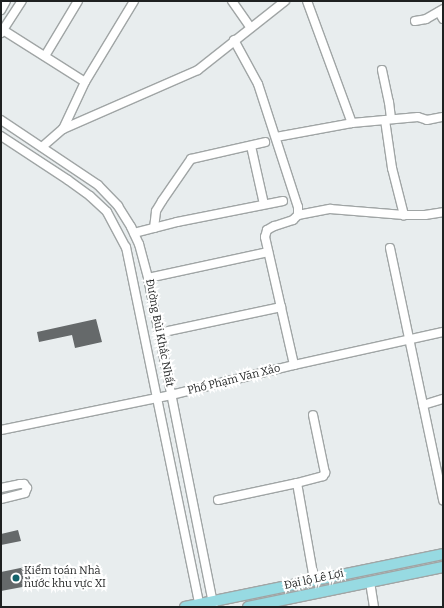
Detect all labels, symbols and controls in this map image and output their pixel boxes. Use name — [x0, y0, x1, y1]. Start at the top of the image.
street label: Đường Bùi Khắc Nhất — [142, 278, 176, 388]
street label: Phố Phạm Văn Xảo — [186, 362, 282, 398]
place label: Kiểm toán Nhà nước khu vực XI — [24, 565, 106, 591]
street label: Đại lộ Lê Lợi — [283, 567, 345, 593]
marker: Kiểm toán Nhà nước khu vực XI — [11, 573, 21, 583]

